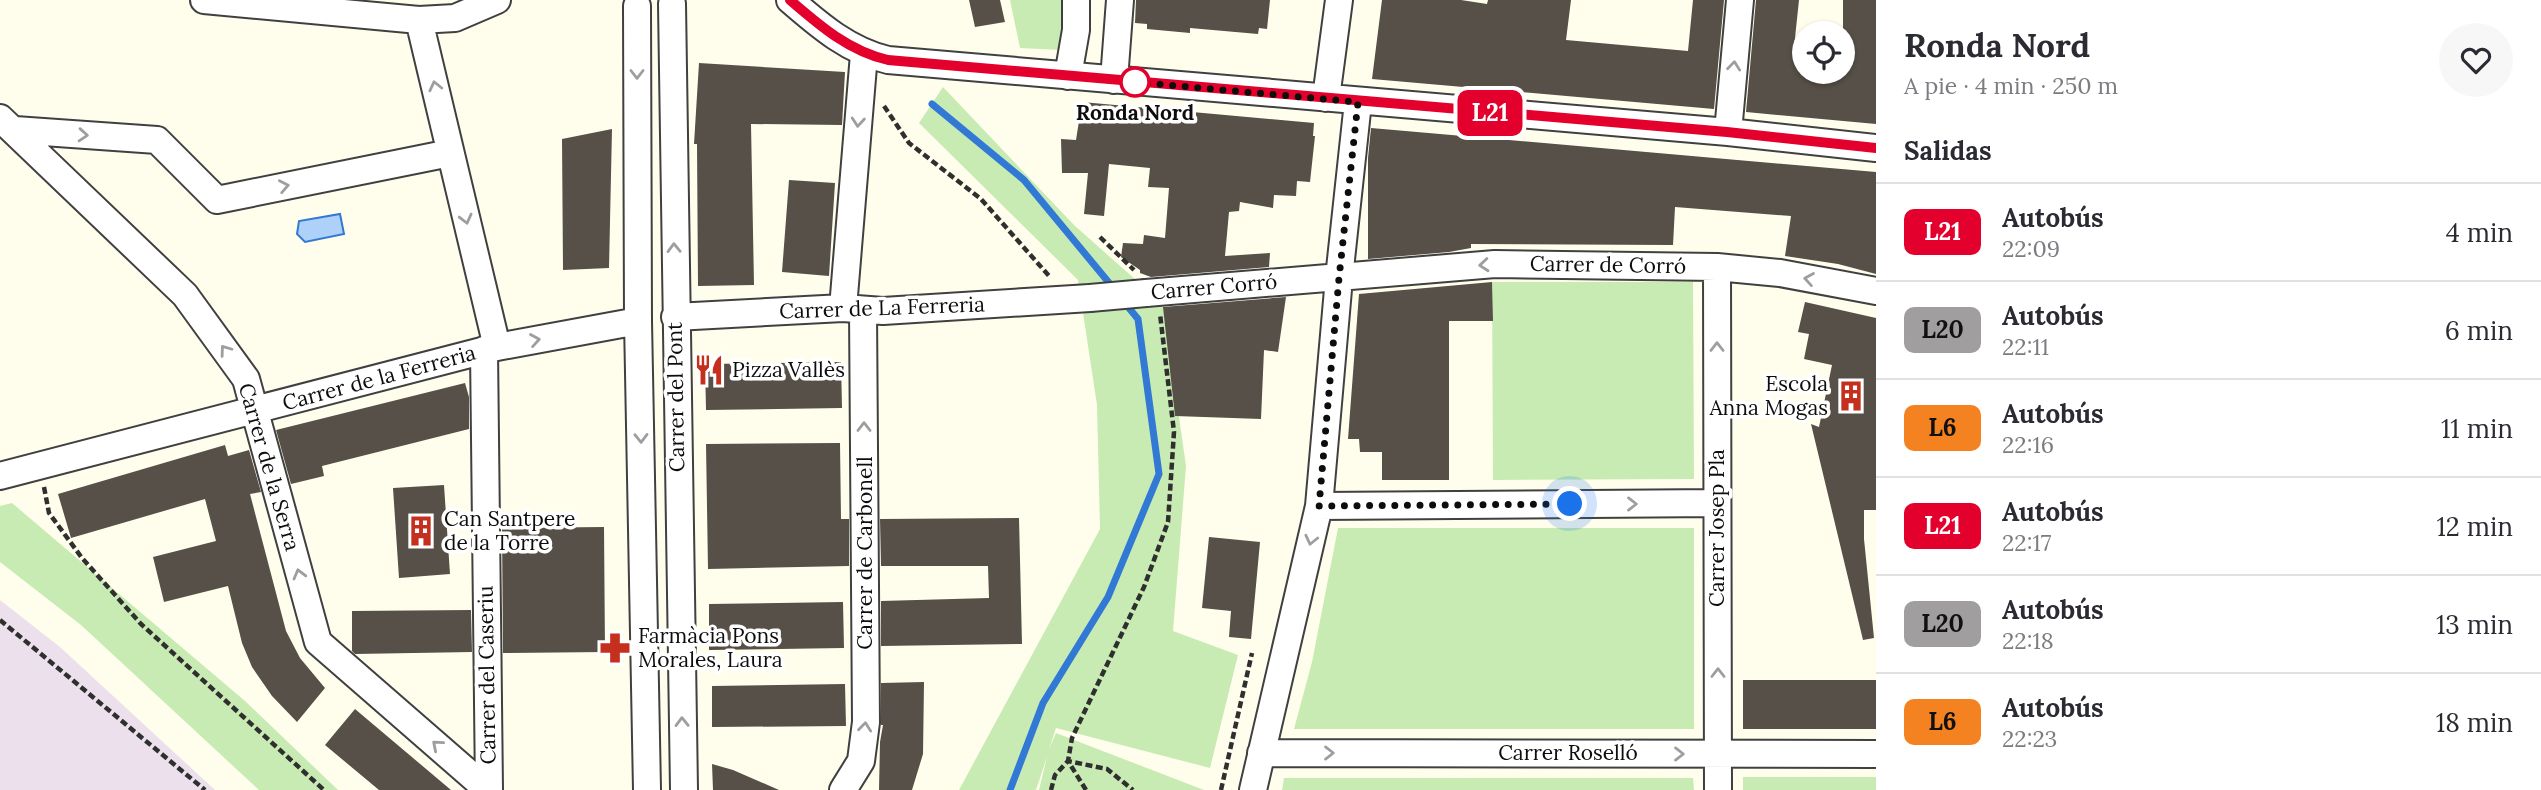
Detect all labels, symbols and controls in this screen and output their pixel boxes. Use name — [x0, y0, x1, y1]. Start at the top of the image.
map controls — [1792, 21, 1855, 84]
button: locate — [1792, 21, 1855, 84]
button: heart — [2439, 23, 2513, 97]
text: Ronda Nord — [1904, 24, 2090, 66]
one-way arrow — [1726, 60, 1741, 71]
marker: Ronda Nord — [1120, 67, 1150, 97]
one-way arrow — [629, 69, 645, 80]
text: A pie · 4 min · 250 m — [1904, 71, 2118, 100]
one-way arrow — [429, 81, 444, 93]
line badge: L21 — [1450, 90, 1530, 136]
text: L21 — [1471, 97, 1509, 128]
place label: Ronda Nord — [1076, 99, 1194, 126]
one-way arrow — [851, 117, 866, 128]
one-way arrow — [78, 127, 89, 142]
text: Salidas — [1904, 134, 1992, 167]
one-way arrow — [278, 180, 290, 195]
text: Autobús — [2002, 201, 2104, 234]
one-way arrow — [458, 213, 472, 225]
text: L21 — [1924, 216, 1961, 247]
text: 4 min — [2446, 216, 2513, 249]
text: 22:09 — [2002, 234, 2060, 263]
one-way arrow — [666, 243, 682, 253]
street label: Carrer de Corró — [1530, 250, 1686, 279]
one-way arrow — [1478, 257, 1489, 272]
street label: Carrer Corró — [1150, 268, 1278, 305]
one-way arrow — [1803, 272, 1815, 287]
street label: Carrer de La Ferreria — [779, 290, 985, 325]
text: Autobús — [2002, 299, 2104, 332]
text: L20 — [1921, 314, 1964, 345]
text: 6 min — [2445, 314, 2513, 347]
street label: Carrer del Pont — [661, 321, 690, 472]
text: 22:11 — [2002, 332, 2049, 361]
one-way arrow — [529, 333, 540, 348]
street label: Carrer de la Ferreria — [279, 339, 479, 416]
one-way arrow — [1709, 342, 1725, 352]
one-way arrow — [221, 345, 233, 358]
restaurant icon: Pizza Vallès — [692, 353, 726, 387]
place label: Pizza Vallès — [732, 356, 845, 383]
place label: Escola Anna Mogas — [1708, 370, 1828, 421]
building icon: Escola Anna Mogas — [1834, 379, 1868, 413]
street label: Carrer de la Serra — [233, 380, 306, 554]
text: Autobús — [2002, 397, 2104, 430]
text: L6 — [1928, 412, 1957, 443]
text: 11 min — [2441, 412, 2513, 445]
one-way arrow — [856, 421, 872, 431]
text: 22:16 — [2002, 430, 2054, 459]
one-way arrow — [633, 433, 649, 443]
street label: Carrer Josep Pla — [1703, 449, 1730, 607]
street label: Carrer de Carbonell — [851, 456, 878, 650]
your location — [1552, 486, 1587, 521]
text: Autobús — [2002, 495, 2104, 528]
one-way arrow — [1628, 496, 1638, 512]
place label: Can Santpere de la Torre — [444, 505, 575, 556]
text: L21 — [1924, 510, 1961, 541]
text: 12 min — [2436, 510, 2513, 543]
building icon: Can Santpere de la Torre — [404, 514, 438, 548]
text: 22:17 — [2002, 528, 2051, 557]
one-way arrow — [1305, 534, 1319, 546]
one-way arrow — [293, 569, 308, 581]
street label: Carrer del Caseriu — [471, 585, 502, 765]
text: Autobús — [2002, 593, 2104, 626]
text: L20 — [1921, 608, 1964, 639]
text: 13 min — [2436, 608, 2513, 641]
place label: Farmàcia Pons Morales, Laura — [638, 622, 783, 673]
text: 22:18 — [2002, 626, 2054, 655]
pharmacy icon: Farmàcia Pons Morales, Laura — [598, 631, 632, 665]
one-way arrow — [1710, 667, 1726, 678]
text: Autobús — [2002, 691, 2104, 724]
text: L6 — [1928, 706, 1957, 737]
text: 18 min — [2436, 706, 2513, 739]
one-way arrow — [675, 716, 690, 727]
one-way arrow — [857, 722, 872, 733]
text: 22:23 — [2002, 724, 2057, 753]
street label: Carrer Roselló — [1498, 739, 1638, 766]
one-way arrow — [432, 741, 445, 753]
one-way arrow — [1324, 745, 1335, 761]
one-way arrow — [1674, 746, 1685, 762]

